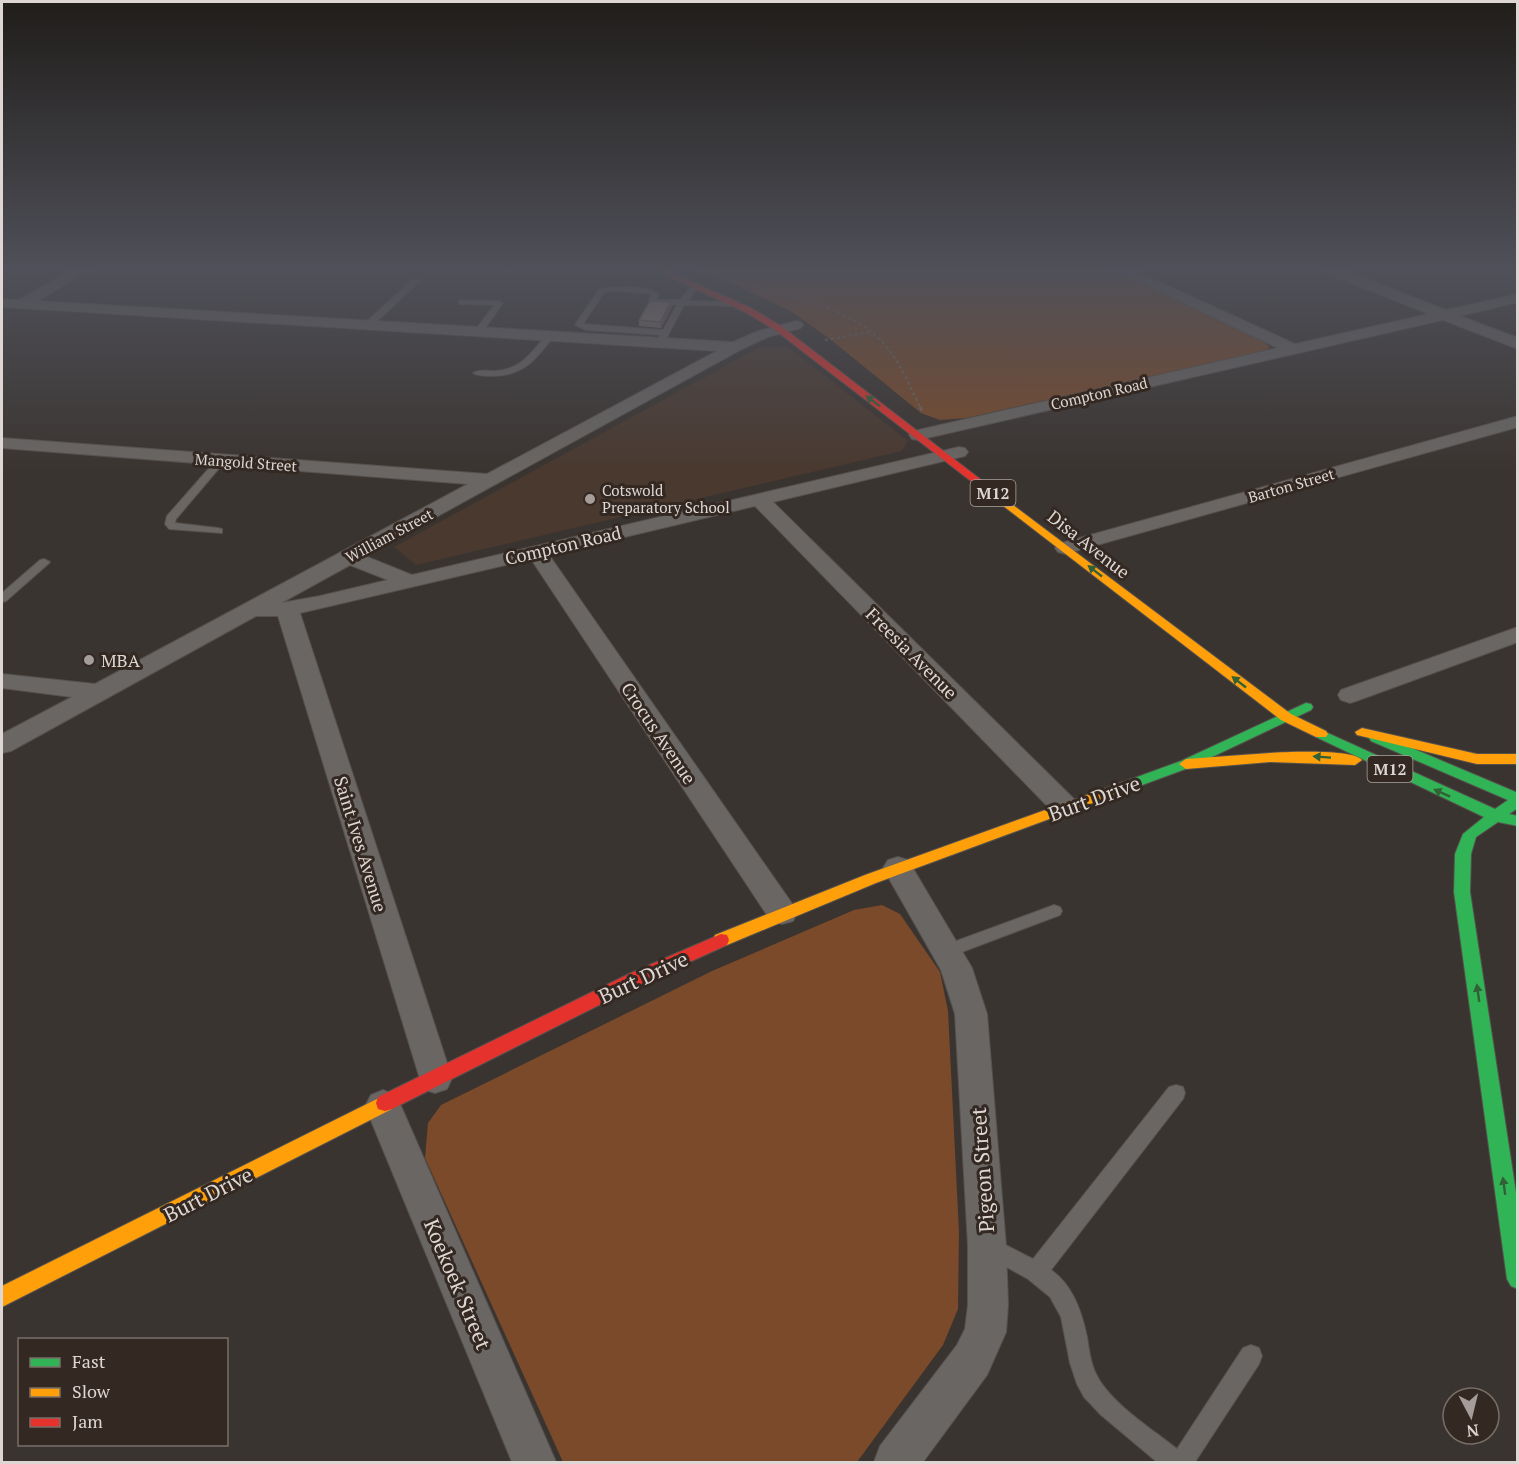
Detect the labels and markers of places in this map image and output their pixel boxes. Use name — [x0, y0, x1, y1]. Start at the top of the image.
place label: Cotswold Preparatory School — [602, 480, 730, 517]
marker: Cotswold Preparatory School — [583, 492, 597, 506]
place label: MBA — [101, 648, 141, 672]
marker: MBA — [82, 653, 96, 667]

